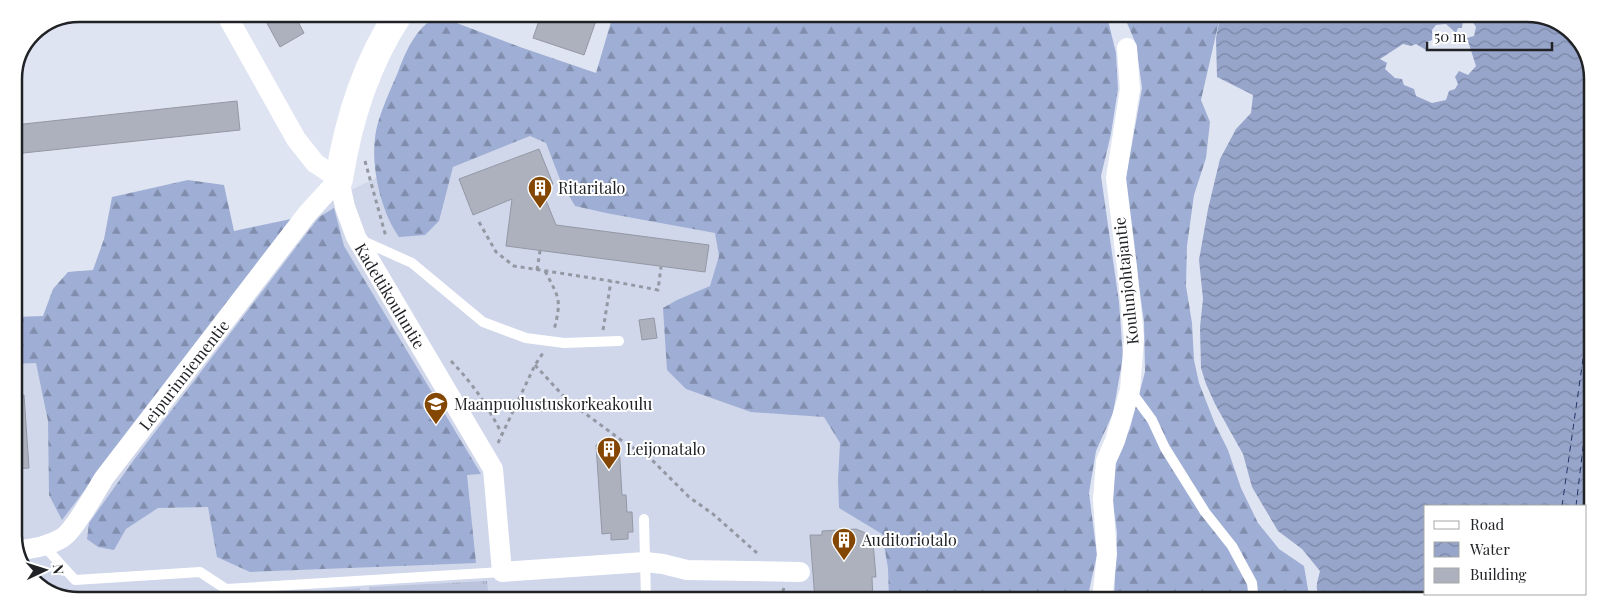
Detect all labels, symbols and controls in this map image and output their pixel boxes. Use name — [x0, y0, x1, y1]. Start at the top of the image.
scale bar — [1427, 20, 1552, 52]
text: 50 m — [1434, 26, 1467, 46]
building icon: Ritaritalo — [527, 175, 553, 209]
place label: Ritaritalo — [558, 177, 626, 198]
street label: Koulunjohtajantie — [1108, 216, 1143, 346]
street label: Kadettikouluntie — [351, 239, 430, 352]
street label: Leipurinniementie — [134, 315, 233, 434]
school or university icon: Maanpuolustuskorkeakoulu — [423, 391, 449, 425]
place label: Maanpuolustuskorkeakoulu — [454, 393, 652, 414]
building icon: Leijonatalo — [596, 436, 622, 470]
place label: Leijonatalo — [626, 438, 706, 459]
legend — [1424, 505, 1587, 595]
text: Road — [1470, 514, 1504, 534]
building icon: Auditoriotalo — [831, 527, 857, 561]
place label: Auditoriotalo — [861, 529, 957, 550]
text: Water — [1469, 539, 1510, 559]
north arrow — [20, 545, 70, 595]
text: N — [49, 563, 68, 575]
text: Building — [1470, 564, 1527, 584]

